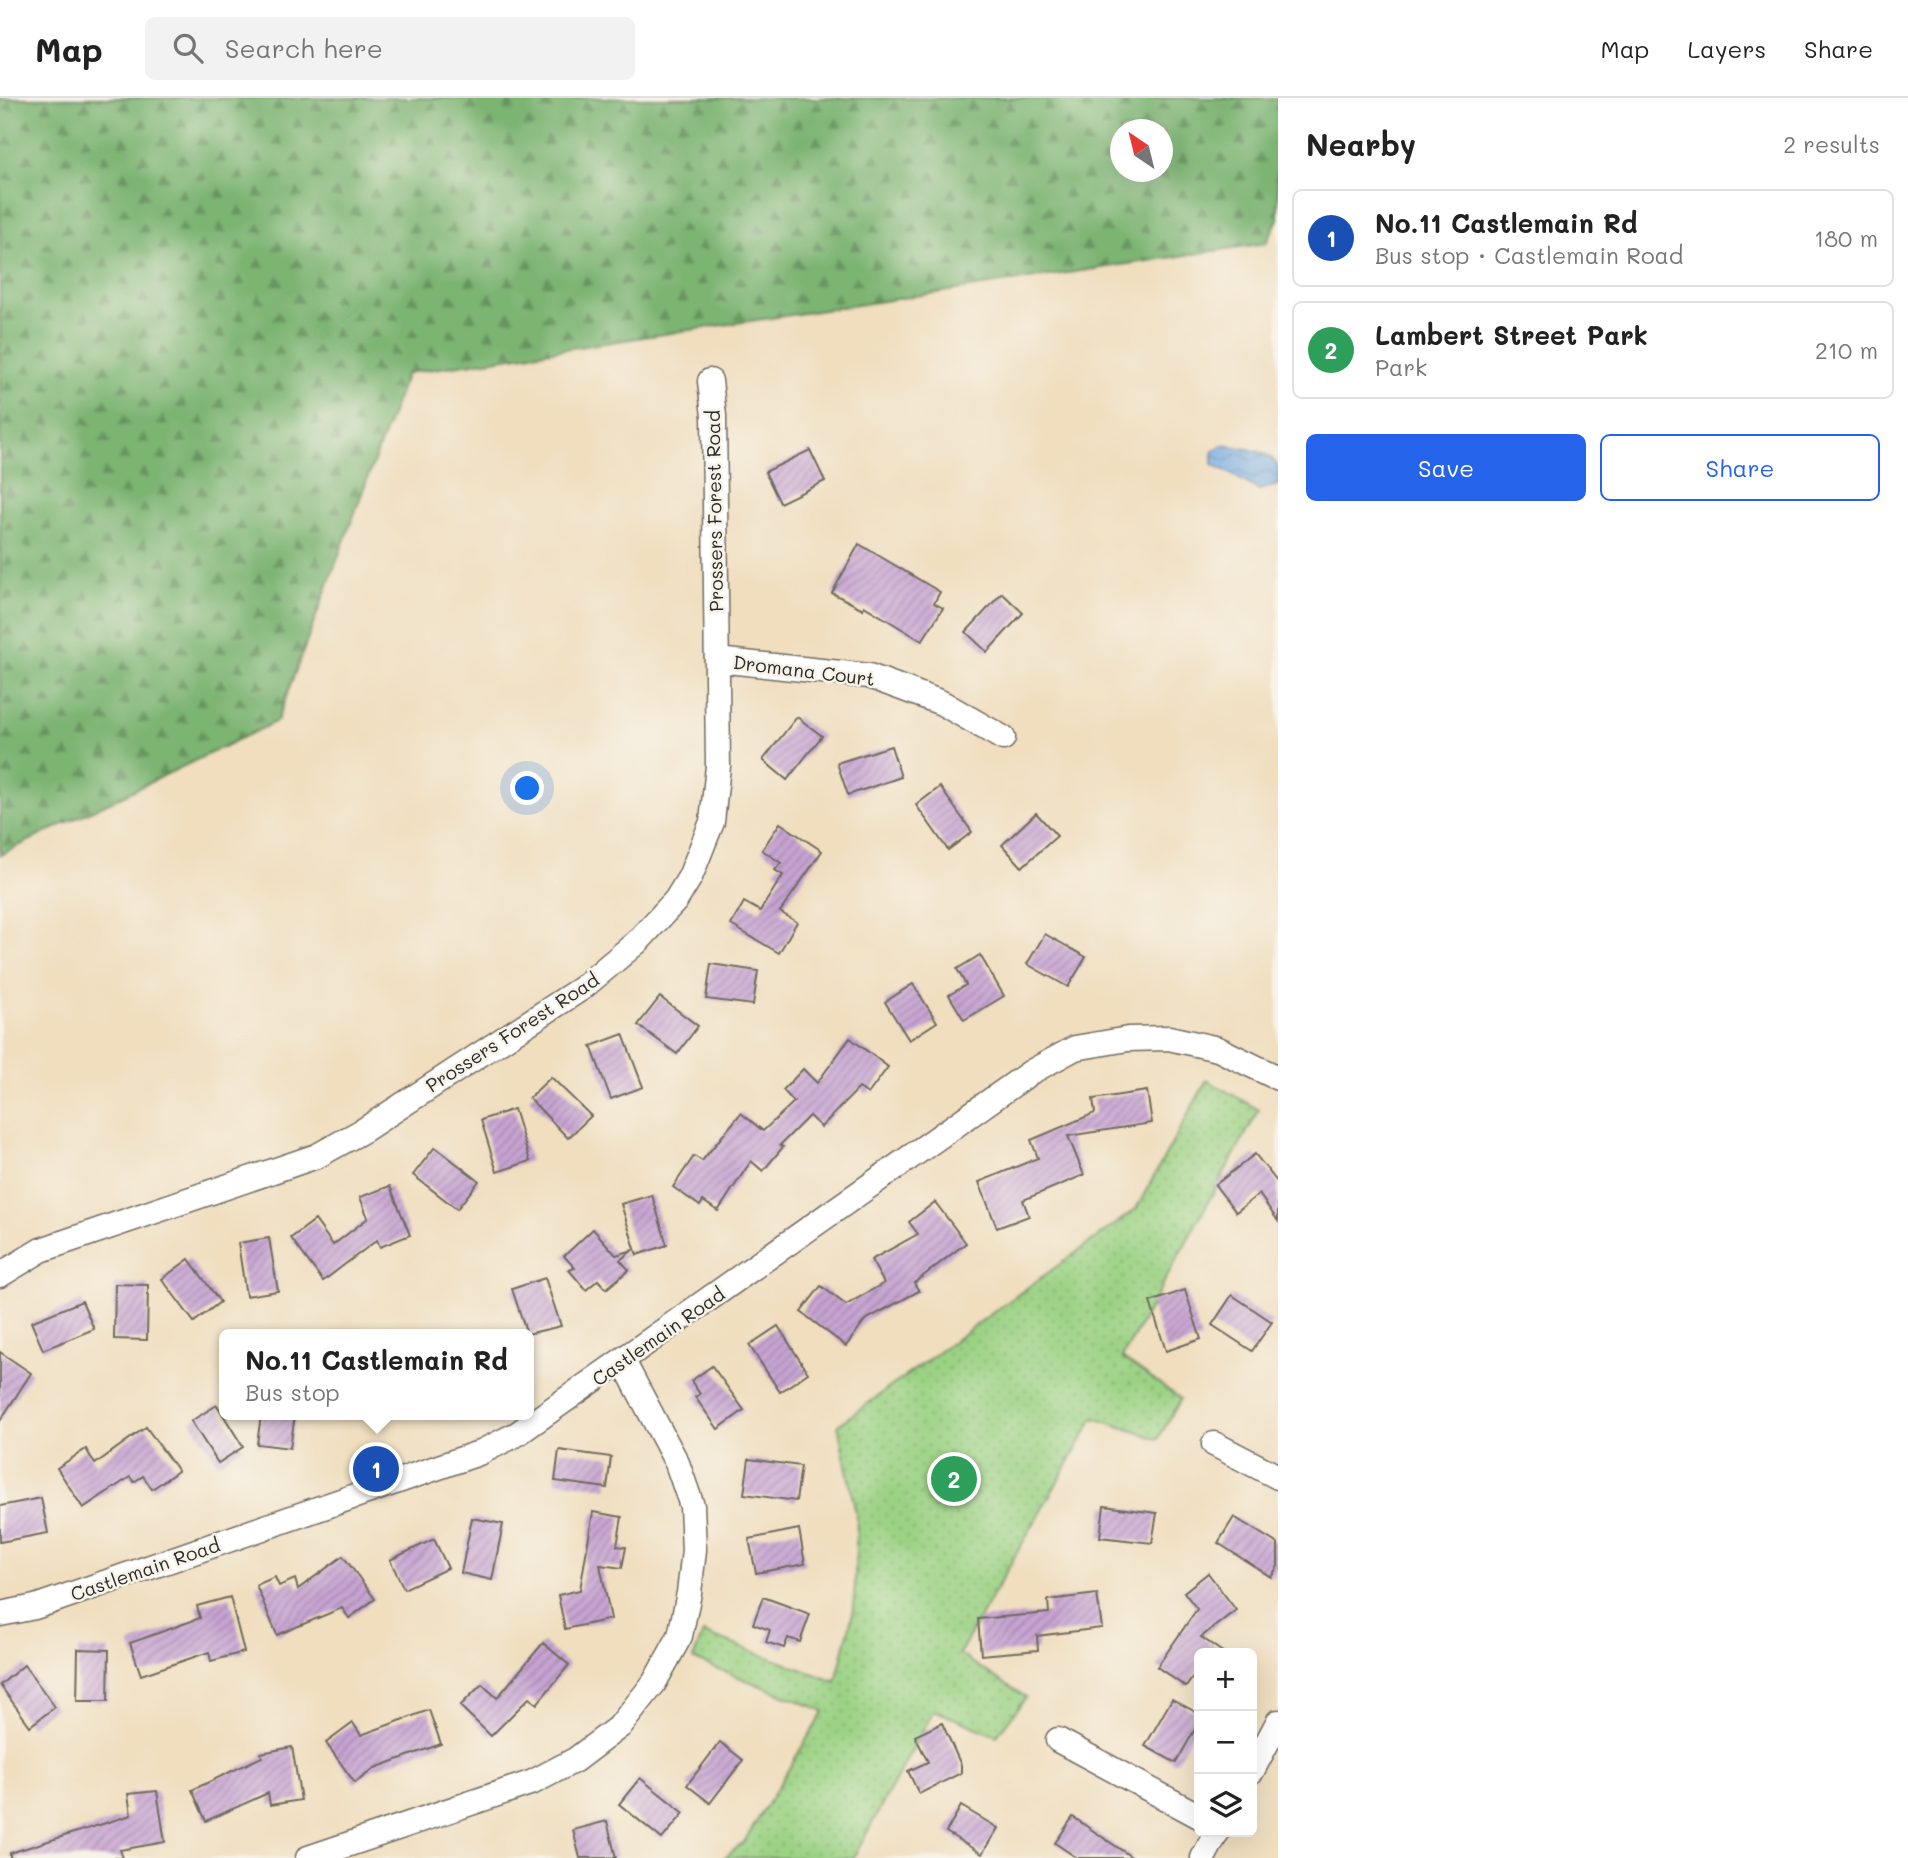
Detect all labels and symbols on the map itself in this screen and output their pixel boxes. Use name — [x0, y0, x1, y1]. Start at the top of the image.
north arrow — [1110, 119, 1173, 182]
street label: Prossers Forest Road — [700, 410, 728, 612]
street label: Dromana Court — [732, 649, 876, 691]
your location — [510, 771, 544, 805]
street label: Prossers Forest Road — [421, 967, 603, 1097]
street label: Castlemain Road — [587, 1281, 729, 1391]
pin: 1 — [353, 1443, 399, 1495]
pin: 2 — [931, 1453, 977, 1505]
street label: Castlemain Road — [67, 1532, 223, 1606]

